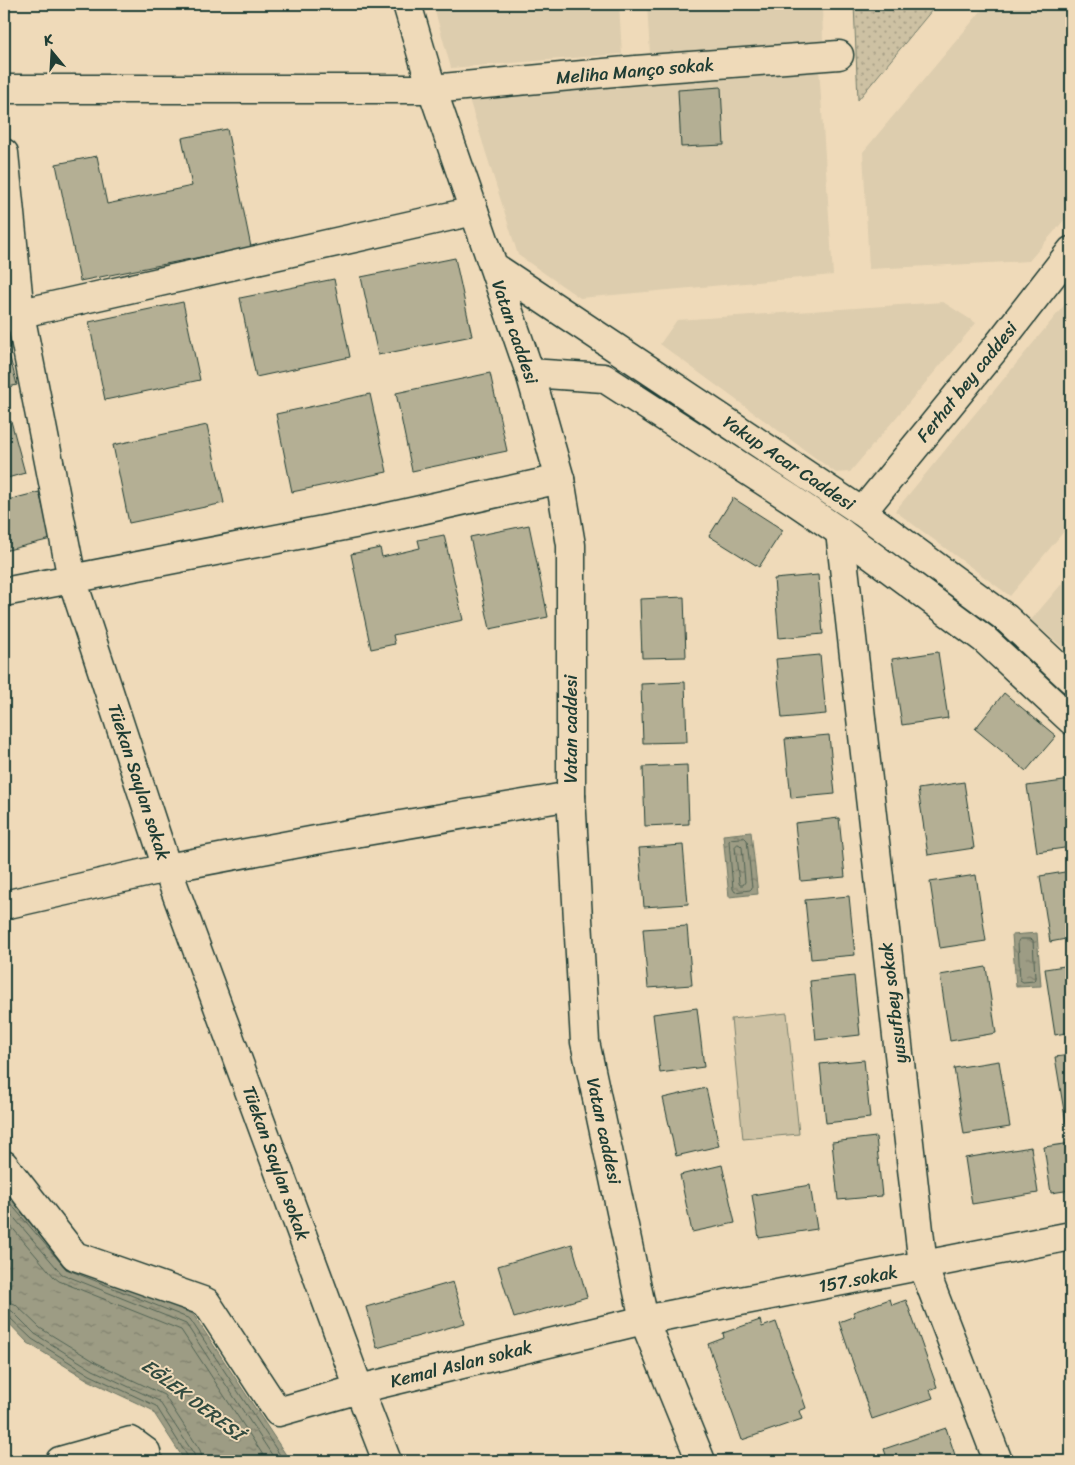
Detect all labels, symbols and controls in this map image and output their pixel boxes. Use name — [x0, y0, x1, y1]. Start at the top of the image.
text: K — [39, 26, 57, 54]
north arrow — [28, 28, 78, 78]
street label: Meliha Manço sokak — [554, 48, 716, 94]
street label: Vatan caddesi — [482, 276, 548, 389]
street label: Ferhat bey caddesi — [908, 314, 1027, 450]
street label: Yakup Acar Caddesi — [716, 407, 863, 520]
street label: Vatan caddesi — [555, 674, 587, 783]
street label: Tüekan Saylan sokak — [99, 700, 180, 865]
street label: yusufbey sokak — [870, 940, 916, 1065]
street label: Vatan caddesi — [577, 1075, 631, 1188]
street label: Tüekan Saylan sokak — [233, 1081, 319, 1245]
street label: 157.sokak — [816, 1256, 900, 1302]
street label: Kemal Aslan sokak — [387, 1331, 536, 1397]
water label: EĞLEK DERESİ — [134, 1350, 255, 1452]

